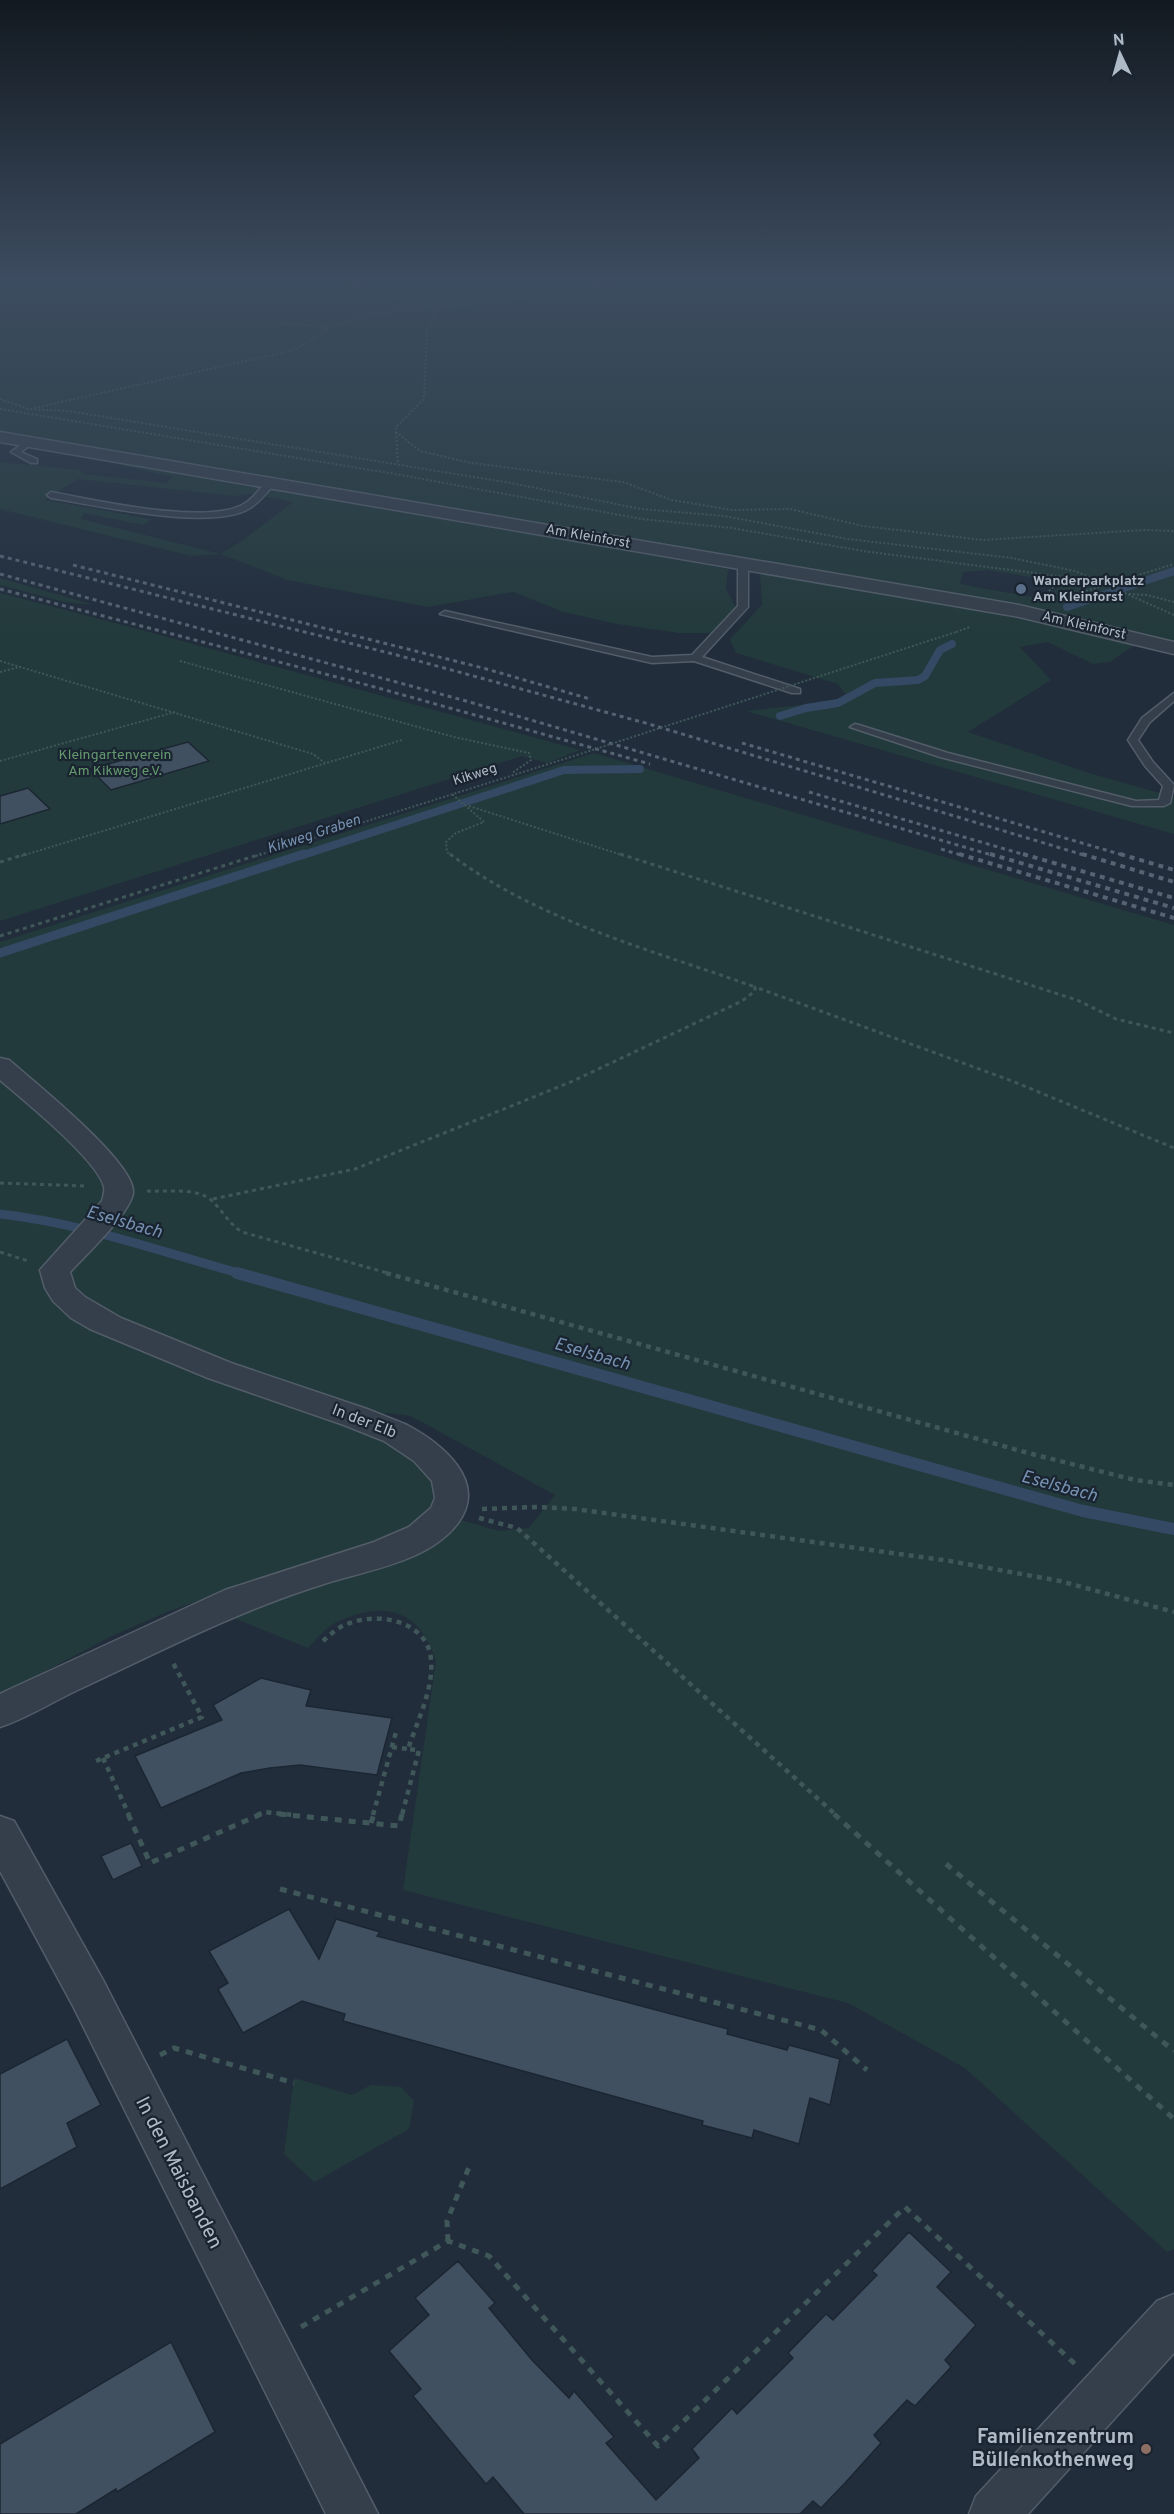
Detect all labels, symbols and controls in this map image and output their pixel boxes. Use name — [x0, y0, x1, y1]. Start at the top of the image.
north arrow — [1090, 24, 1150, 84]
text: N — [1112, 31, 1125, 52]
street label: Am Kleinforst — [544, 521, 632, 553]
place label: Wanderparkplatz Am Kleinforst — [1033, 573, 1144, 606]
marker: Wanderparkplatz Am Kleinforst — [1014, 582, 1028, 596]
street label: Am Kleinforst — [1040, 608, 1128, 644]
park label: Kleingartenverein Am Kikweg e.V. — [59, 747, 171, 780]
street label: Kikweg — [451, 760, 499, 790]
water label: Kikweg Graben — [265, 811, 363, 859]
water label: Eselsbach — [83, 1201, 165, 1245]
water label: Eselsbach — [551, 1333, 633, 1377]
street label: In der Elb — [329, 1401, 399, 1443]
water label: Eselsbach — [1018, 1466, 1100, 1508]
street label: In den Maisbanden — [128, 2092, 228, 2254]
place label: Familienzentrum Büllenkothenweg — [972, 2425, 1134, 2474]
marker: Familienzentrum Büllenkothenweg — [1139, 2442, 1153, 2456]

